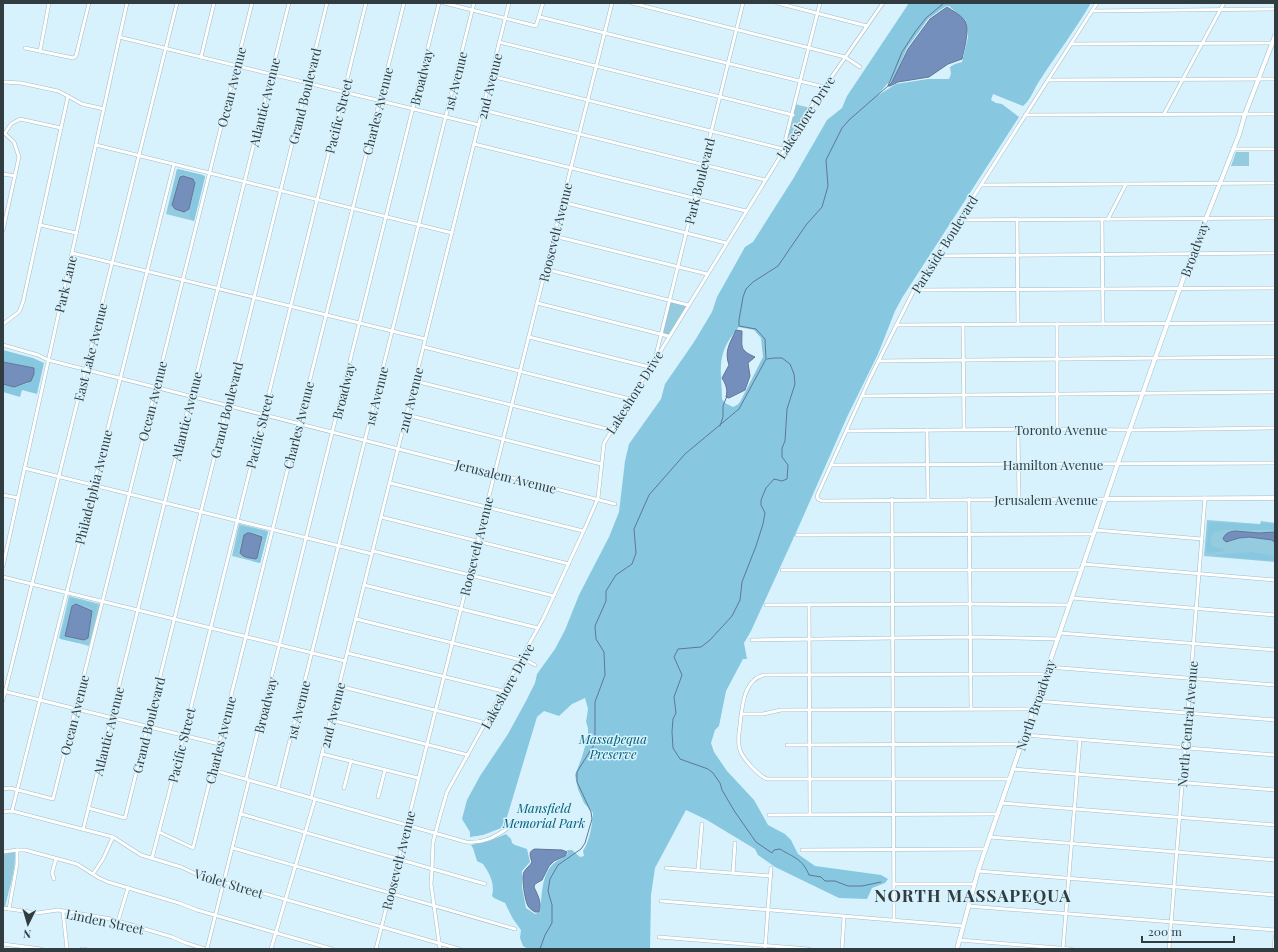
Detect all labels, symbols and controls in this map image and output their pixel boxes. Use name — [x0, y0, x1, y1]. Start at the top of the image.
street label: Ocean Avenue — [213, 45, 249, 129]
street label: Grand Boulevard — [284, 46, 324, 146]
street label: Broadway — [406, 47, 436, 107]
street label: 1st Avenue — [439, 49, 471, 113]
street label: 2nd Avenue — [473, 51, 505, 121]
street label: Atlantic Avenue — [244, 55, 283, 149]
street label: Charles Avenue — [358, 65, 396, 157]
street label: Lakeshore Drive — [772, 72, 838, 162]
street label: Pacific Street — [320, 76, 356, 155]
street label: Park Boulevard — [680, 136, 718, 226]
street label: Roosevelt Avenue — [534, 180, 576, 283]
street label: Parkside Boulevard — [907, 191, 981, 296]
street label: Broadway — [1176, 219, 1212, 279]
street label: Park Lane — [50, 253, 80, 314]
street label: East Lake Avenue — [70, 301, 111, 403]
street label: Lakeshore Drive — [602, 347, 667, 437]
street label: Ocean Avenue — [134, 359, 170, 443]
street label: Grand Boulevard — [206, 360, 246, 460]
street label: Broadway — [328, 361, 358, 421]
street label: 1st Avenue — [360, 364, 392, 428]
street label: 2nd Avenue — [394, 365, 426, 435]
street label: Atlantic Avenue — [166, 369, 205, 463]
street label: Charles Avenue — [279, 379, 317, 471]
street label: Pacific Street — [241, 391, 277, 470]
street label: Toronto Avenue — [1015, 421, 1108, 438]
street label: Philadelphia Avenue — [70, 427, 116, 546]
street label: Jerusalem Avenue — [453, 455, 559, 497]
street label: Hamilton Avenue — [1003, 456, 1104, 473]
street label: Jerusalem Avenue — [993, 491, 1098, 508]
street label: Roosevelt Avenue — [455, 494, 497, 597]
street label: Lakeshore Drive — [476, 640, 538, 732]
street label: North Broadway — [1012, 657, 1059, 753]
street label: North Central Avenue — [1173, 660, 1201, 788]
street label: Ocean Avenue — [56, 673, 92, 757]
street label: Grand Boulevard — [128, 675, 168, 775]
street label: Broadway — [250, 675, 280, 735]
street label: 1st Avenue — [282, 678, 314, 742]
street label: 2nd Avenue — [316, 680, 348, 750]
street label: Atlantic Avenue — [88, 684, 127, 778]
street label: Charles Avenue — [201, 694, 239, 786]
street label: Pacific Street — [163, 705, 199, 784]
park label: Massapequa Preserve — [578, 730, 647, 762]
park label: Mansfield Memorial Park — [502, 799, 586, 831]
street label: Roosevelt Avenue — [377, 808, 419, 911]
street label: Violet Street — [191, 864, 266, 902]
district label: NORTH MASSAPEQUA — [874, 884, 1072, 906]
north arrow — [8, 904, 48, 944]
street label: Linden Street — [64, 904, 146, 938]
scale bar — [1142, 918, 1234, 944]
text: 200 m — [1148, 923, 1182, 939]
text: N — [22, 927, 32, 942]

